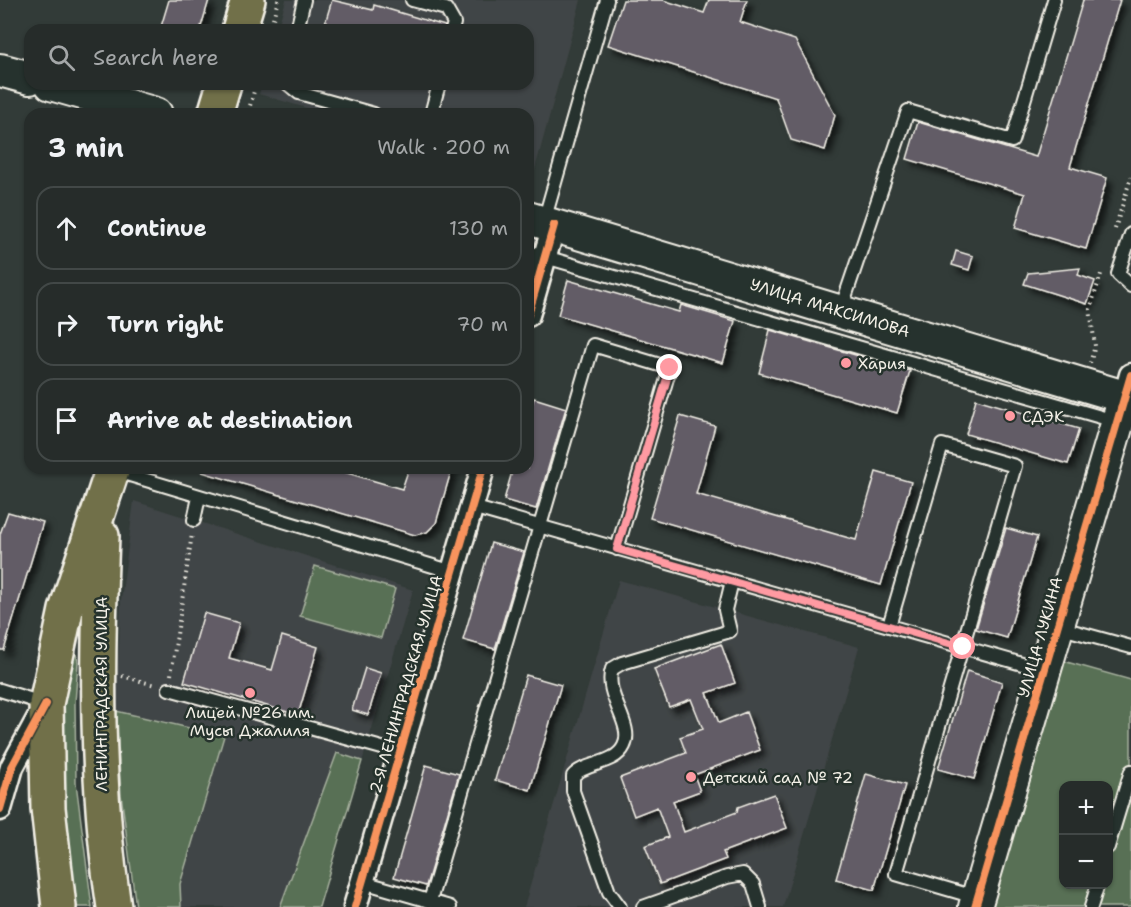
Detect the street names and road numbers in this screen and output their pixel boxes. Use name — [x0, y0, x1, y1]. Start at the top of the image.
street label: УЛИЦА МАКСИМОВА — [748, 274, 912, 342]
street label: 2-Я ЛЕНИНГРАДСКАЯ УЛИЦА — [365, 572, 447, 796]
street label: УЛИЦА ЛУКИНА — [1013, 574, 1067, 700]
street label: ЛЕНИНГРАДСКАЯ УЛИЦА — [91, 597, 112, 791]

